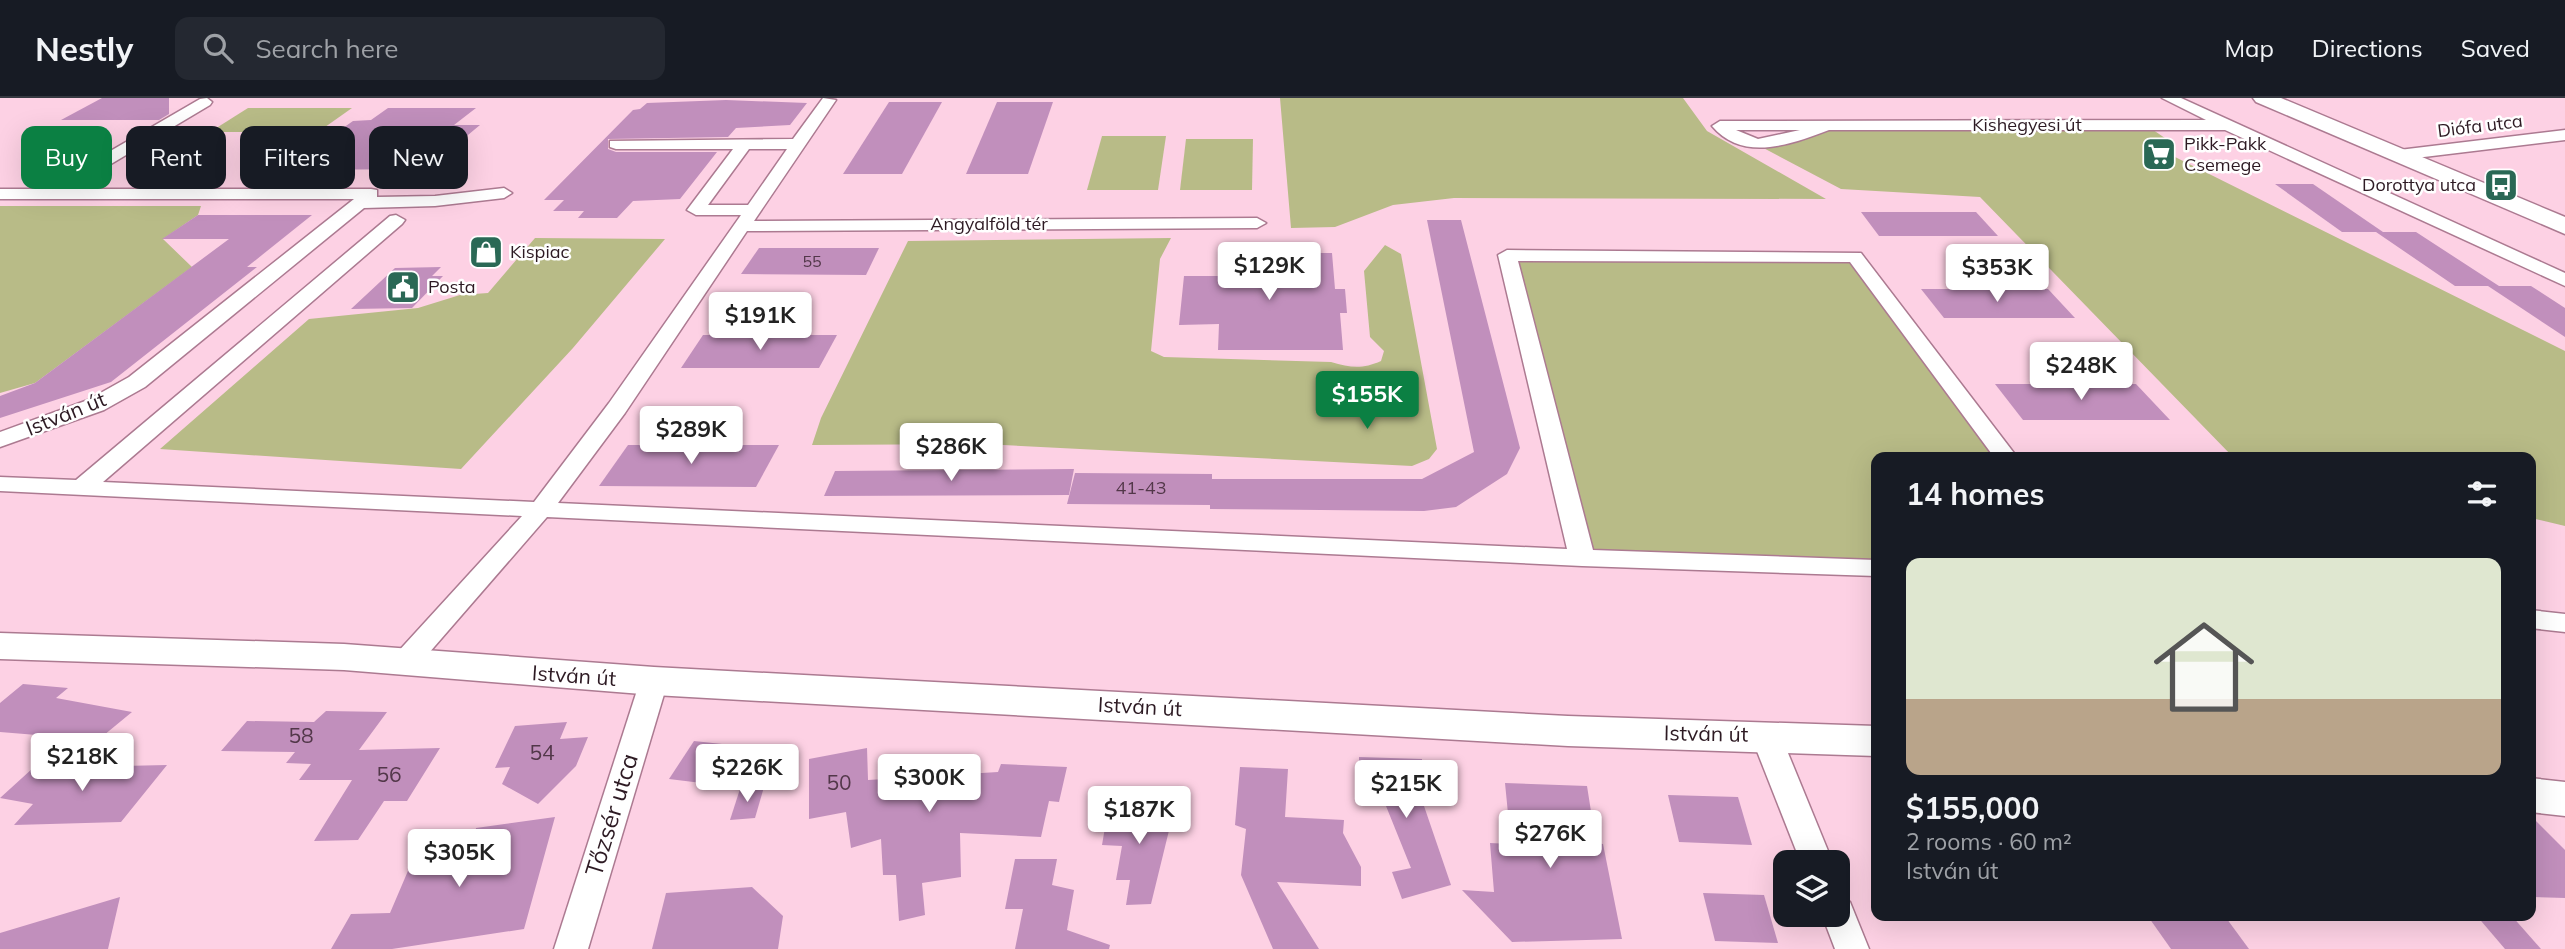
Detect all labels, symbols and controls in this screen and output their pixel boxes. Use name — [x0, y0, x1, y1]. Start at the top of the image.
search box — [175, 17, 665, 80]
text: Nestly — [35, 28, 133, 69]
icon: search — [199, 29, 237, 67]
text: Search here — [255, 32, 398, 65]
text: Map — [2224, 33, 2274, 63]
text: Directions — [2312, 33, 2423, 63]
text: Saved — [2461, 33, 2530, 63]
street label: Diófa utca — [2436, 109, 2524, 142]
street label: Kishegyesi út — [1972, 113, 2082, 136]
chip: Buy — [21, 126, 112, 189]
chip: Rent — [126, 126, 226, 189]
chip: Filters — [240, 126, 355, 189]
chip: New — [369, 126, 468, 189]
place label: Pikk-Pakk Csemege — [2184, 132, 2267, 176]
supermarket icon: Pikk-Pakk Csemege — [2140, 135, 2178, 173]
bus stop icon: Dorottya utca — [2482, 166, 2520, 204]
place label: Dorottya utca — [2362, 173, 2476, 196]
street label: Angyalföld tér — [930, 212, 1048, 235]
shop icon: Kispiac — [467, 233, 505, 271]
place label: Kispiac — [510, 240, 570, 263]
pin: $129K — [1220, 242, 1318, 302]
pin: $353K — [1948, 244, 2046, 304]
text: $129K — [1234, 250, 1304, 279]
house number: 55 — [802, 251, 822, 271]
text: $353K — [1962, 252, 2032, 281]
public building icon: Posta — [384, 268, 422, 306]
place label: Posta — [428, 275, 476, 298]
pin: $191K — [711, 292, 809, 352]
text: $191K — [725, 300, 795, 329]
pin: $248K — [2032, 342, 2130, 402]
text: $248K — [2046, 350, 2116, 379]
pin: $155K — [1318, 372, 1416, 431]
text: $155K — [1332, 379, 1402, 408]
street label: István út — [22, 385, 110, 441]
pin: $289K — [642, 406, 740, 466]
text: $289K — [656, 414, 726, 443]
pin: $286K — [902, 424, 1000, 483]
text: $286K — [916, 431, 986, 460]
text: 14 homes — [1906, 475, 2045, 513]
icon: filters — [2463, 475, 2501, 513]
house number: 41-43 — [1116, 476, 1166, 499]
icon: home — [2141, 604, 2267, 730]
street label: István út — [531, 659, 617, 691]
street label: István út — [1097, 691, 1183, 721]
street label: István út — [1664, 719, 1748, 747]
house number: 58 — [288, 722, 314, 748]
pin: $218K — [33, 734, 131, 793]
house number: 54 — [529, 739, 555, 765]
text: $218K — [47, 741, 117, 770]
pin: $226K — [698, 744, 796, 804]
street label: Tőzsér utca — [578, 750, 644, 880]
text: $226K — [712, 752, 782, 781]
pin: $300K — [880, 754, 978, 814]
pin: $215K — [1357, 760, 1455, 820]
house number: 56 — [376, 761, 402, 787]
text: $300K — [894, 762, 964, 791]
text: $215K — [1371, 768, 1441, 797]
house number: 50 — [826, 769, 852, 795]
pin: $187K — [1090, 786, 1188, 846]
text: $155,000 — [1906, 789, 2039, 827]
text: $187K — [1104, 794, 1174, 823]
pin: $276K — [1501, 810, 1599, 870]
text: $276K — [1515, 818, 1585, 847]
text: 2 rooms · 60 m² — [1906, 827, 2072, 856]
pin: $305K — [410, 830, 508, 889]
text: $305K — [424, 837, 494, 866]
map controls — [1773, 850, 1850, 927]
button: layers — [1773, 850, 1850, 927]
text: István út — [1906, 856, 1998, 885]

